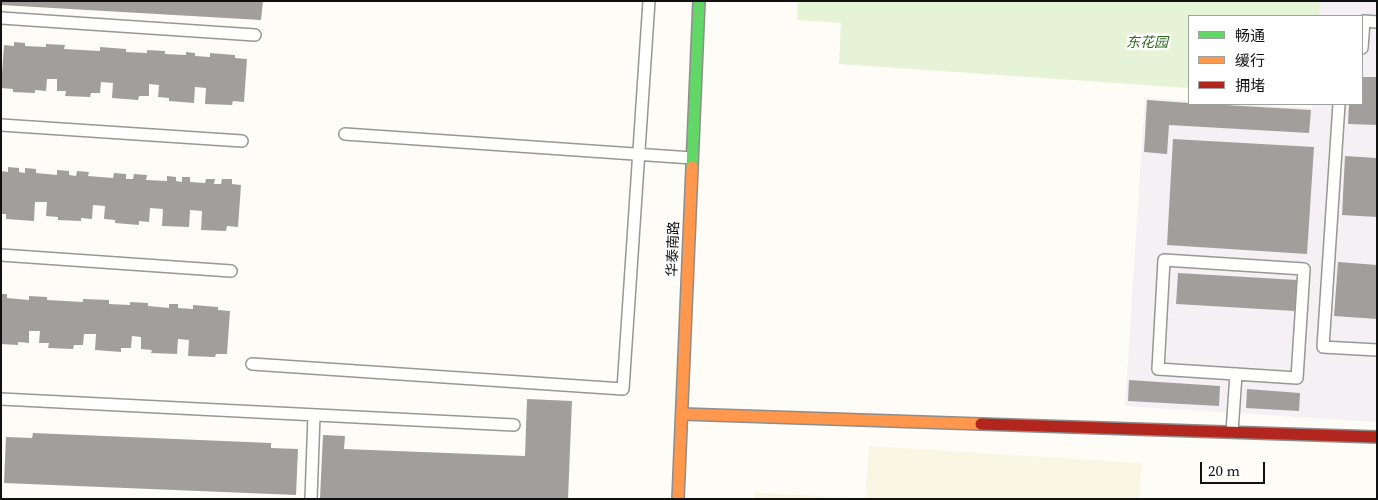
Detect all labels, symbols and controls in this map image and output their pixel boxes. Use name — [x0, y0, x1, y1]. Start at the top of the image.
legend — [1188, 15, 1363, 105]
text: 畅通 — [1235, 25, 1265, 46]
park label: 东花园 — [1126, 35, 1168, 51]
text: 缓行 — [1235, 50, 1265, 71]
text: 拥堵 — [1235, 75, 1265, 96]
street label: 华泰南路 — [665, 221, 683, 277]
scale bar — [1203, 452, 1268, 484]
text: 20 m — [1208, 460, 1240, 481]

